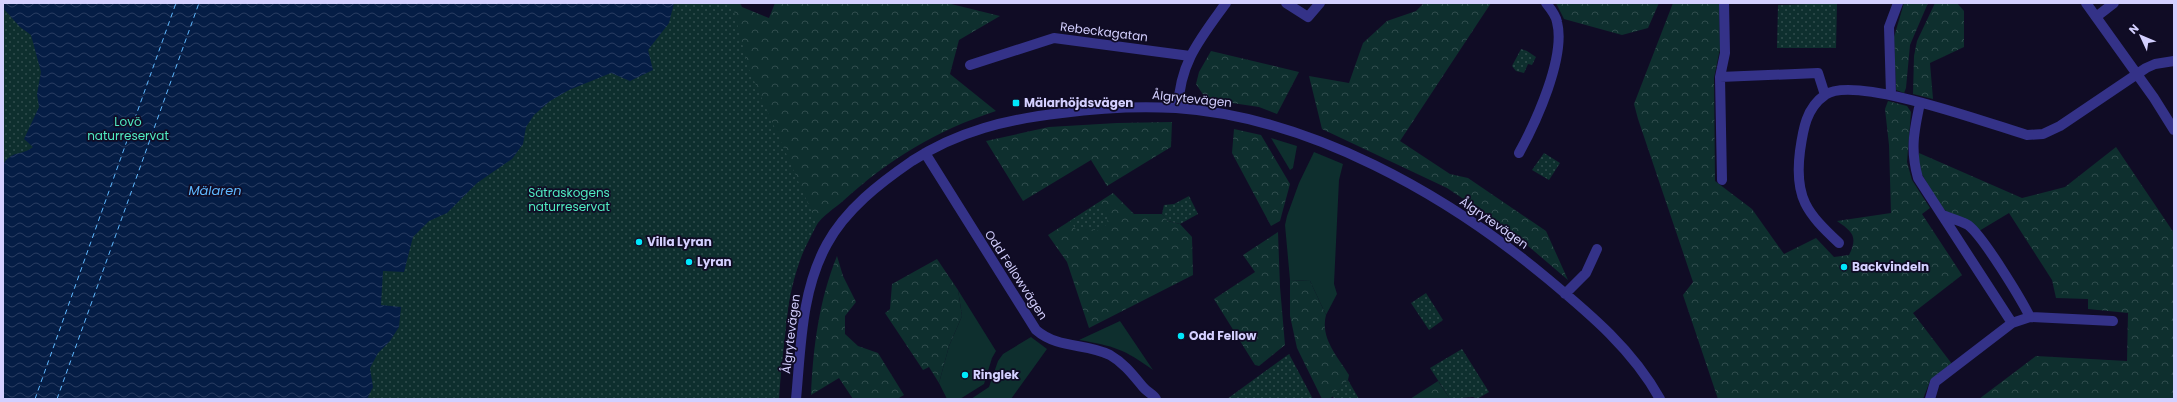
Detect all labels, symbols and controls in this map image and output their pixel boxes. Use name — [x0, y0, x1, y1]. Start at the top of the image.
north arrow — [2121, 16, 2161, 56]
street label: Rebeckagatan — [1059, 18, 1149, 45]
text: N — [2125, 21, 2142, 38]
street label: Ålgrytevägen — [1151, 86, 1233, 111]
place label: Mälarhöjdsvägen — [1024, 94, 1133, 111]
marker: Mälarhöjdsvägen — [1011, 98, 1021, 108]
park label: Lovö naturreservat — [87, 113, 169, 144]
water label: Mälaren — [188, 181, 242, 200]
park label: Sätraskogens naturreservat — [528, 184, 610, 215]
street label: Ålgrytevägen — [1457, 193, 1532, 253]
street label: Odd Fellowvägen — [981, 227, 1052, 323]
place label: Villa Lyran — [647, 233, 712, 250]
marker: Villa Lyran — [634, 237, 644, 247]
place label: Lyran — [697, 253, 732, 270]
marker: Lyran — [684, 257, 694, 267]
place label: Backvindeln — [1852, 258, 1929, 275]
marker: Backvindeln — [1839, 262, 1849, 272]
street label: Ålgrytevägen — [777, 293, 804, 375]
place label: Odd Fellow — [1189, 327, 1257, 344]
marker: Odd Fellow — [1176, 331, 1186, 341]
place label: Ringlek — [973, 366, 1020, 383]
marker: Ringlek — [960, 370, 970, 380]

